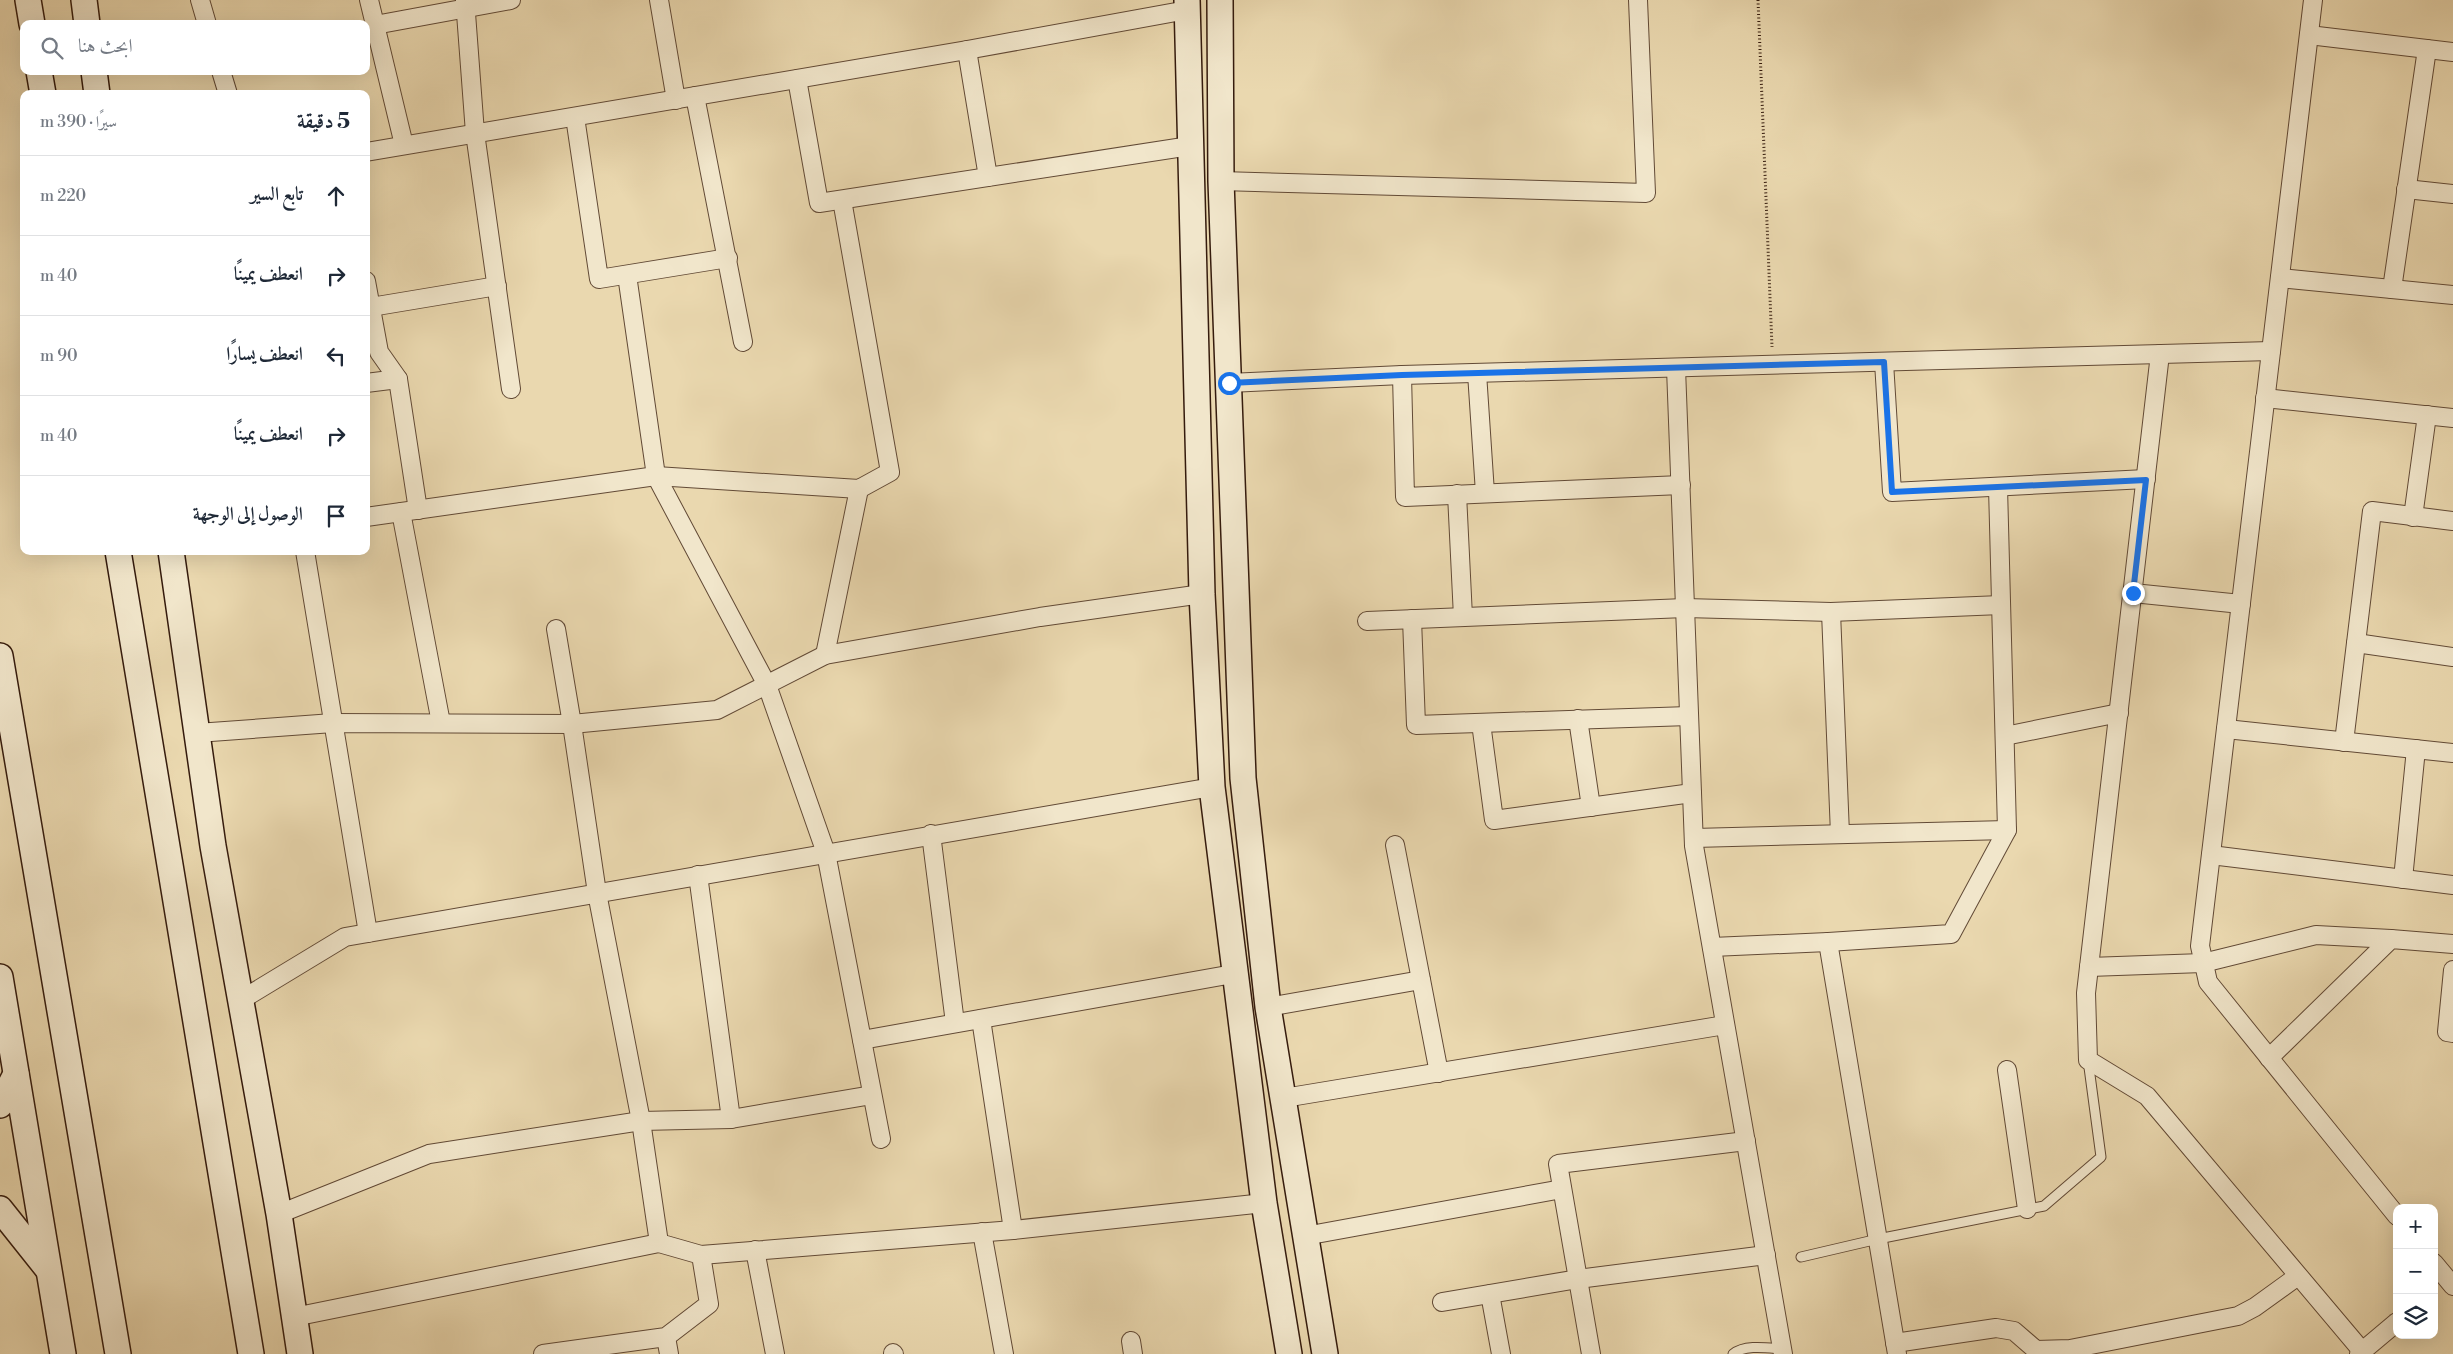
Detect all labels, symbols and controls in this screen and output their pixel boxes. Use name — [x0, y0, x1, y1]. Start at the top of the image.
search box — [20, 20, 370, 75]
icon: search — [38, 34, 66, 62]
text: ابحث هنا — [78, 34, 133, 58]
text: 5 دقيقة — [297, 109, 350, 135]
text: سيرًا · 390 m — [40, 112, 117, 132]
text: تابع السير — [250, 182, 303, 206]
icon: ahead — [322, 182, 350, 210]
text: 220 m — [40, 186, 86, 206]
text: انعطف يمينًا — [234, 262, 303, 286]
icon: right — [322, 262, 350, 290]
text: 40 m — [40, 266, 77, 286]
text: انعطف يسارًا — [226, 342, 303, 366]
icon: left — [322, 342, 350, 370]
text: 90 m — [40, 346, 78, 366]
route start — [1218, 372, 1241, 395]
text: انعطف يمينًا — [234, 422, 303, 446]
icon: right — [322, 422, 350, 450]
text: 40 m — [40, 426, 77, 446]
text: الوصول إلى الوجهة — [193, 502, 303, 526]
icon: arrive — [322, 502, 350, 530]
route end — [2122, 582, 2145, 605]
map controls — [2393, 1204, 2438, 1339]
button: + — [2393, 1204, 2438, 1249]
button: − — [2393, 1249, 2438, 1294]
button: layers — [2393, 1294, 2438, 1339]

